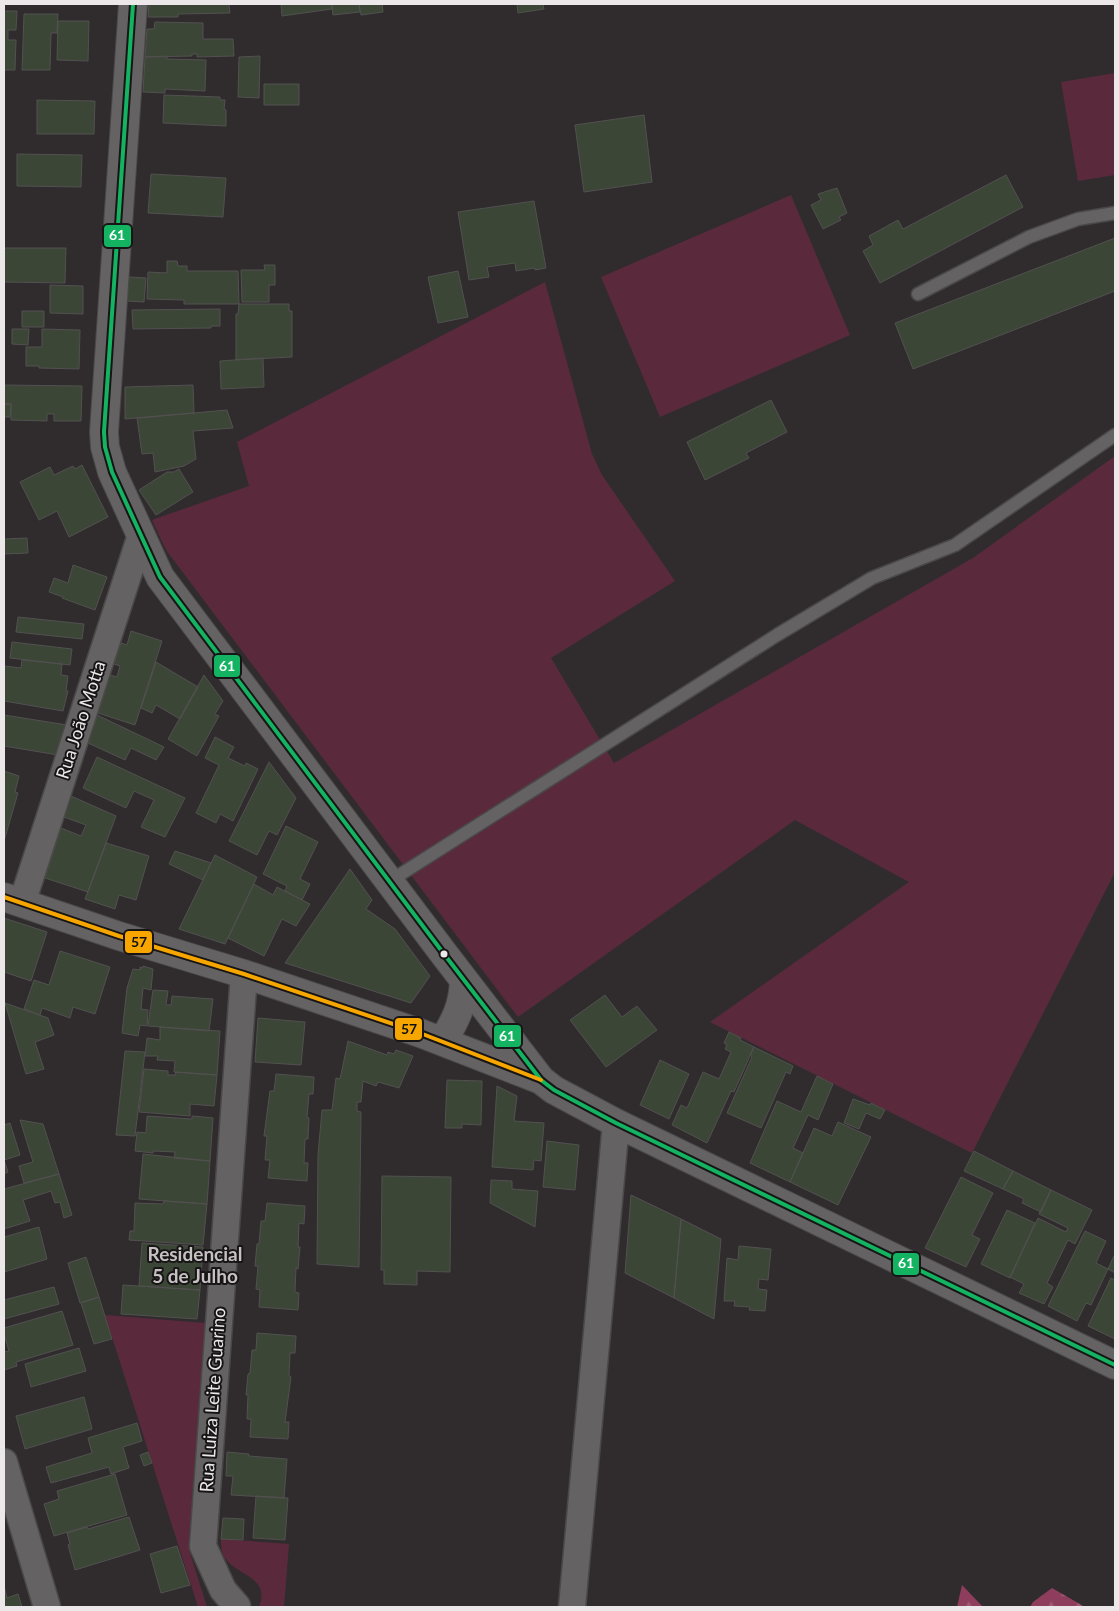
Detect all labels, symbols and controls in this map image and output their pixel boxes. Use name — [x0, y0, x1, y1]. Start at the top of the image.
line badge: 61 — [103, 224, 132, 248]
text: 61 — [109, 226, 125, 243]
line badge: 61 — [213, 654, 241, 678]
text: 61 — [219, 657, 235, 674]
street label: Rua João Motta — [51, 658, 110, 782]
line badge: 57 — [124, 930, 153, 954]
text: 57 — [131, 933, 147, 950]
unlabelled marker — [439, 949, 449, 959]
line badge: 57 — [394, 1017, 423, 1041]
text: 57 — [401, 1020, 417, 1037]
line badge: 61 — [493, 1024, 522, 1048]
text: 61 — [499, 1027, 515, 1044]
district label: Residencial 5 de Julho — [148, 1242, 242, 1287]
line badge: 61 — [892, 1252, 920, 1276]
text: 61 — [898, 1254, 914, 1271]
street label: Rua Luiza Leite Guarino — [195, 1307, 229, 1493]

